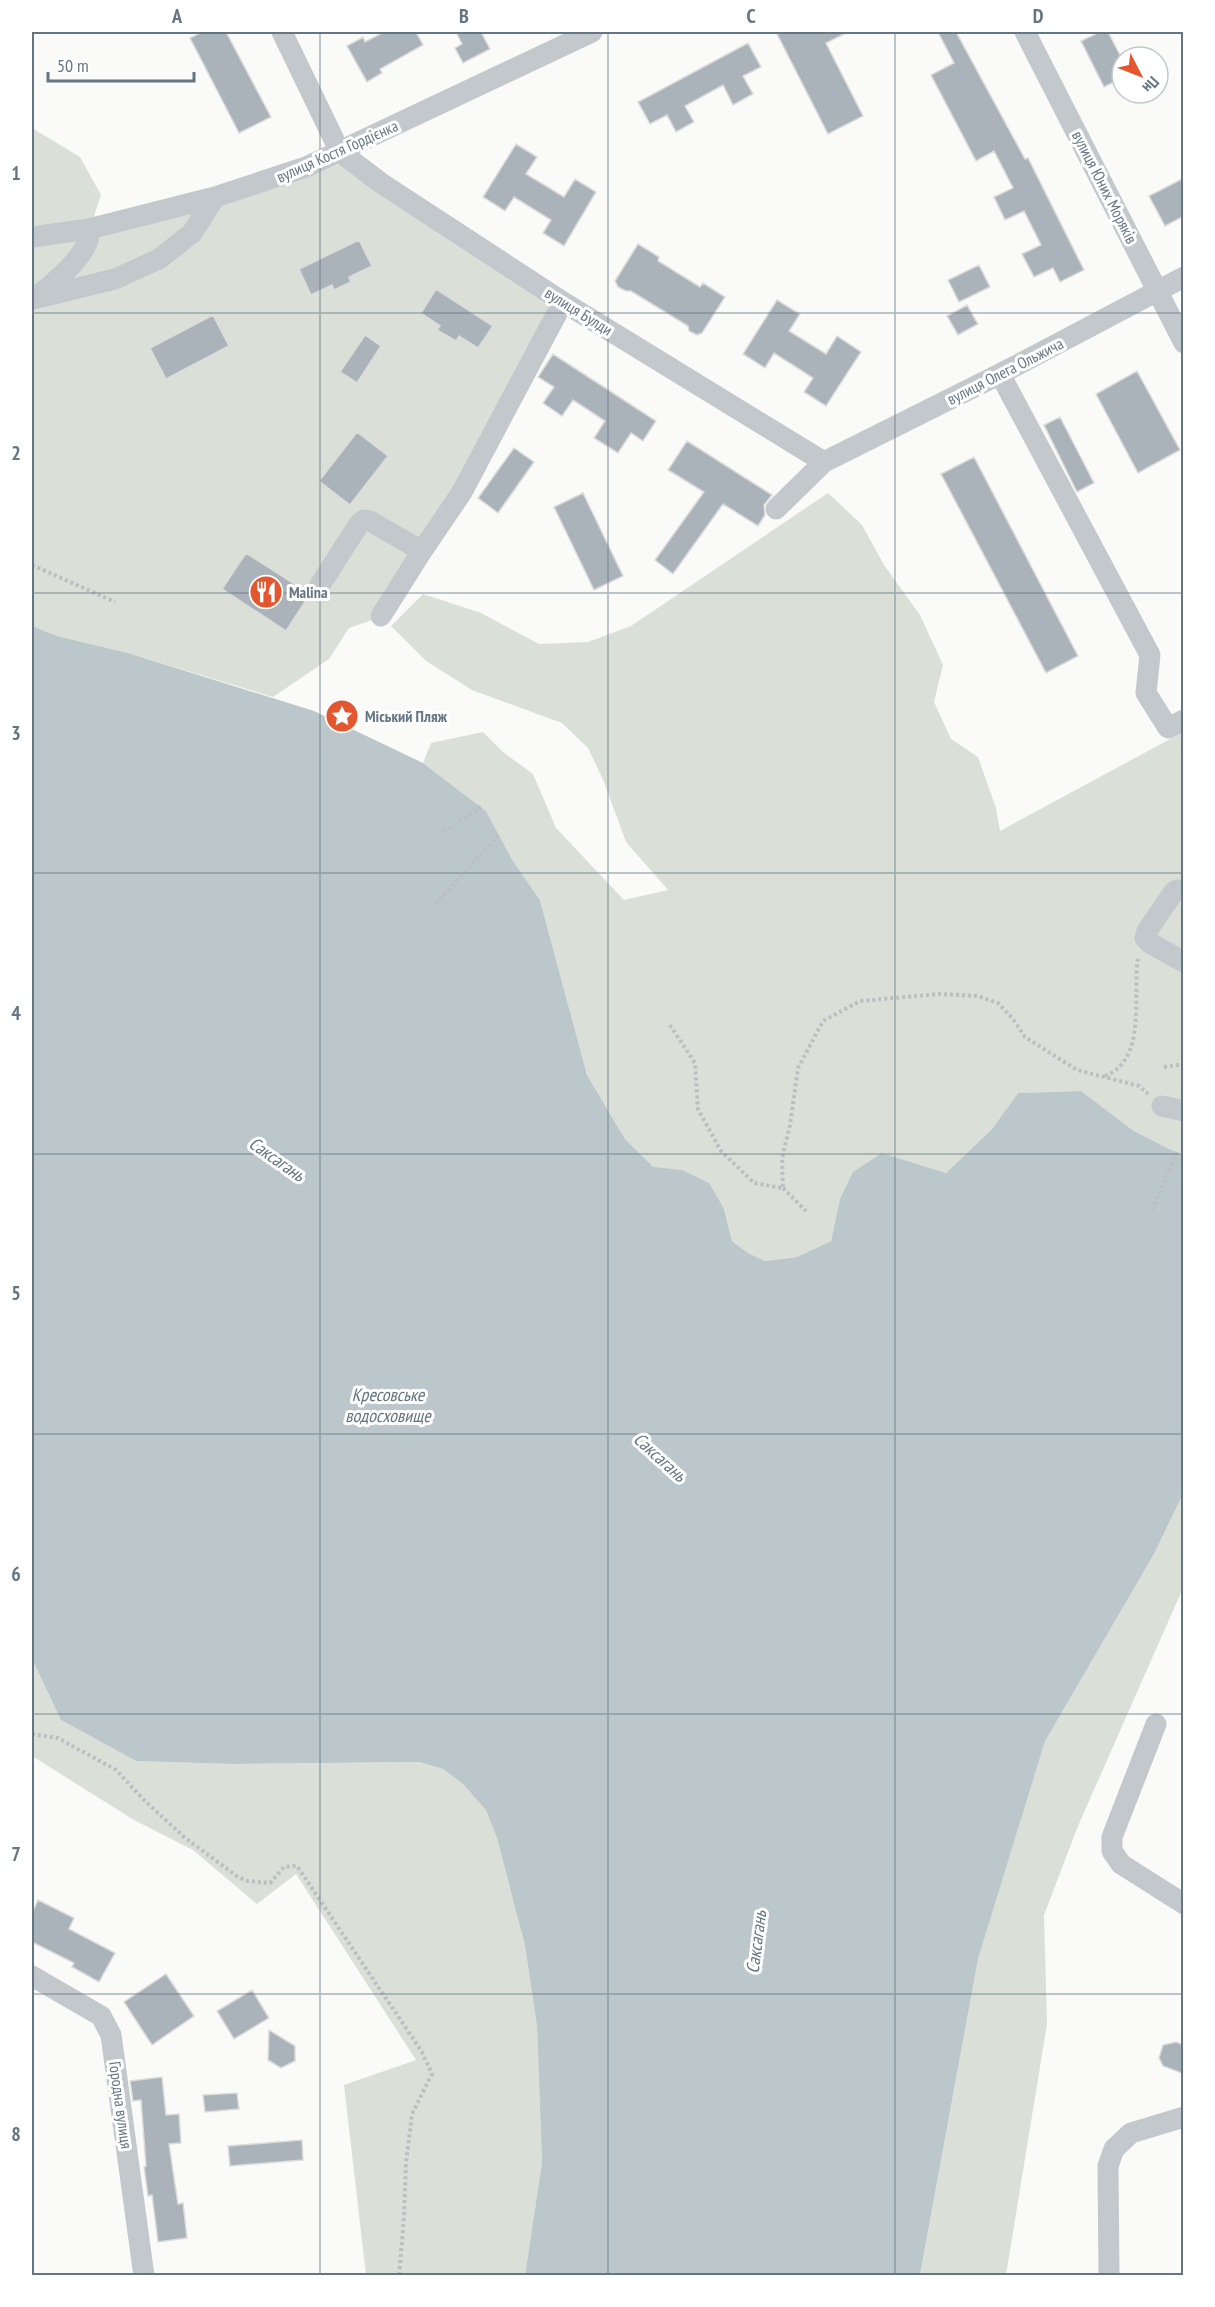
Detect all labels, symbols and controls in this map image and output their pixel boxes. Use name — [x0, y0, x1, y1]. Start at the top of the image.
text: A — [171, 3, 183, 29]
text: B — [459, 3, 469, 29]
text: C — [746, 3, 756, 29]
text: D — [1033, 3, 1044, 29]
scale bar — [48, 45, 194, 83]
north arrow — [1110, 45, 1170, 105]
text: 50 m — [57, 54, 89, 77]
text: Пн — [1139, 73, 1164, 97]
street label: вулиця Костя Гордієнка — [273, 115, 401, 187]
street label: вулиця Юних Моряків — [1068, 127, 1142, 247]
text: 1 — [11, 160, 21, 186]
street label: вулиця Булди — [542, 282, 616, 340]
street label: вулиця Олега Ольжича — [944, 333, 1066, 409]
text: 2 — [11, 440, 21, 466]
restaurant icon: Malina — [248, 574, 284, 610]
place label: Malina — [289, 582, 328, 602]
place icon: Міський Пляж — [324, 698, 360, 734]
place label: Міський Пляж — [365, 706, 448, 726]
text: 3 — [11, 720, 21, 746]
text: 4 — [11, 1000, 21, 1026]
water label: Саксагань — [245, 1132, 310, 1187]
text: 5 — [11, 1280, 21, 1306]
water label: Кресовське водосховище — [345, 1383, 432, 1427]
water label: Саксагань — [629, 1427, 692, 1487]
text: 6 — [11, 1561, 21, 1587]
text: 7 — [11, 1841, 21, 1867]
water label: Саксагань — [741, 1908, 771, 1975]
street label: Городна вулиця — [105, 2060, 137, 2150]
text: 8 — [11, 2121, 21, 2147]

